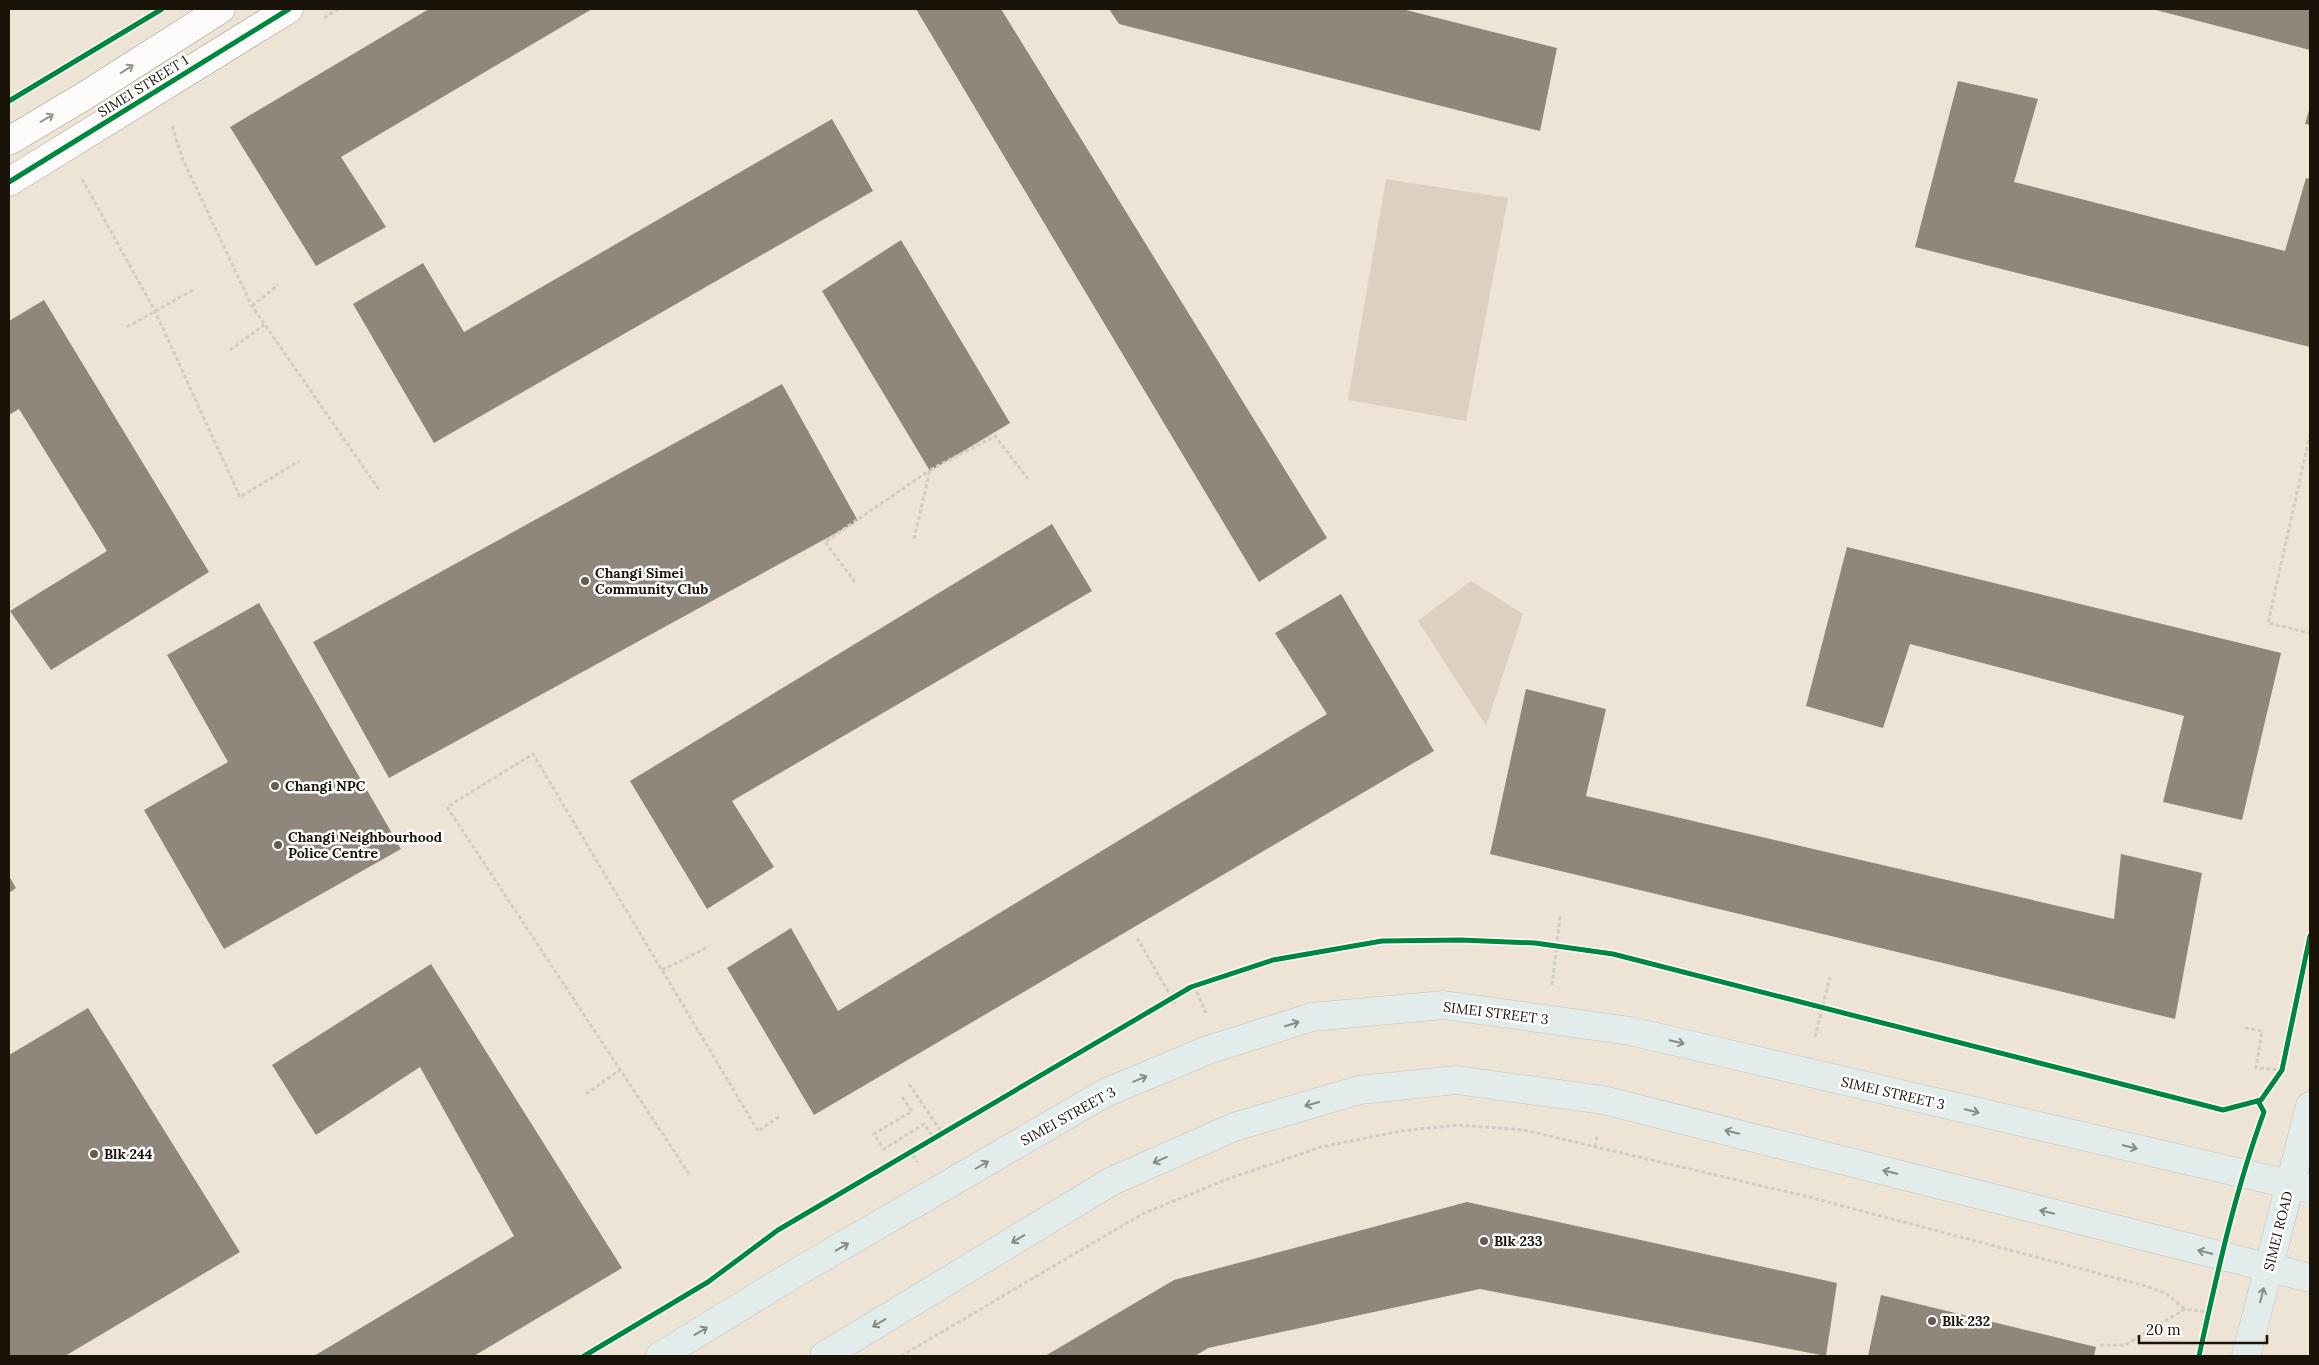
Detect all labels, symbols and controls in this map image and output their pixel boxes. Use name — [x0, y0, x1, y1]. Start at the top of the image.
street label: SIMEI STREET 1 — [94, 51, 192, 121]
one-way arrow — [120, 63, 134, 74]
one-way arrow — [40, 112, 54, 122]
place label: Changi Simei Community Club — [595, 564, 708, 598]
marker: Changi Simei Community Club — [579, 575, 591, 587]
place label: Changi NPC — [285, 777, 366, 795]
marker: Changi NPC — [269, 780, 281, 792]
place label: Changi Neighbourhood Police Centre — [288, 828, 442, 862]
marker: Changi Neighbourhood Police Centre — [272, 839, 284, 851]
street label: SIMEI STREET 3 — [1442, 998, 1550, 1028]
one-way arrow — [1284, 1018, 1300, 1028]
one-way arrow — [1669, 1038, 1685, 1047]
street label: SIMEI STREET 3 — [1839, 1072, 1947, 1114]
one-way arrow — [1132, 1073, 1147, 1083]
street label: SIMEI STREET 3 — [1017, 1082, 1119, 1150]
one-way arrow — [1305, 1100, 1321, 1110]
one-way arrow — [1963, 1107, 1979, 1116]
one-way arrow — [1725, 1127, 1741, 1137]
one-way arrow — [2122, 1143, 2138, 1152]
place label: Blk 244 — [104, 1145, 153, 1163]
marker: Blk 244 — [88, 1148, 100, 1160]
one-way arrow — [1153, 1156, 1168, 1166]
one-way arrow — [975, 1160, 990, 1170]
one-way arrow — [1882, 1167, 1898, 1176]
street label: SIMEI ROAD — [2259, 1189, 2297, 1273]
one-way arrow — [2040, 1207, 2056, 1216]
place label: Blk 233 — [1494, 1232, 1543, 1250]
one-way arrow — [1012, 1234, 1026, 1244]
marker: Blk 233 — [1478, 1235, 1490, 1247]
one-way arrow — [834, 1241, 848, 1251]
one-way arrow — [2197, 1246, 2213, 1256]
one-way arrow — [2258, 1287, 2267, 1303]
place label: Blk 232 — [1942, 1312, 1990, 1330]
scale bar — [2139, 1312, 2266, 1344]
marker: Blk 232 — [1926, 1315, 1938, 1327]
one-way arrow — [873, 1318, 887, 1328]
text: 20 m — [2146, 1320, 2181, 1339]
one-way arrow — [694, 1325, 708, 1335]

